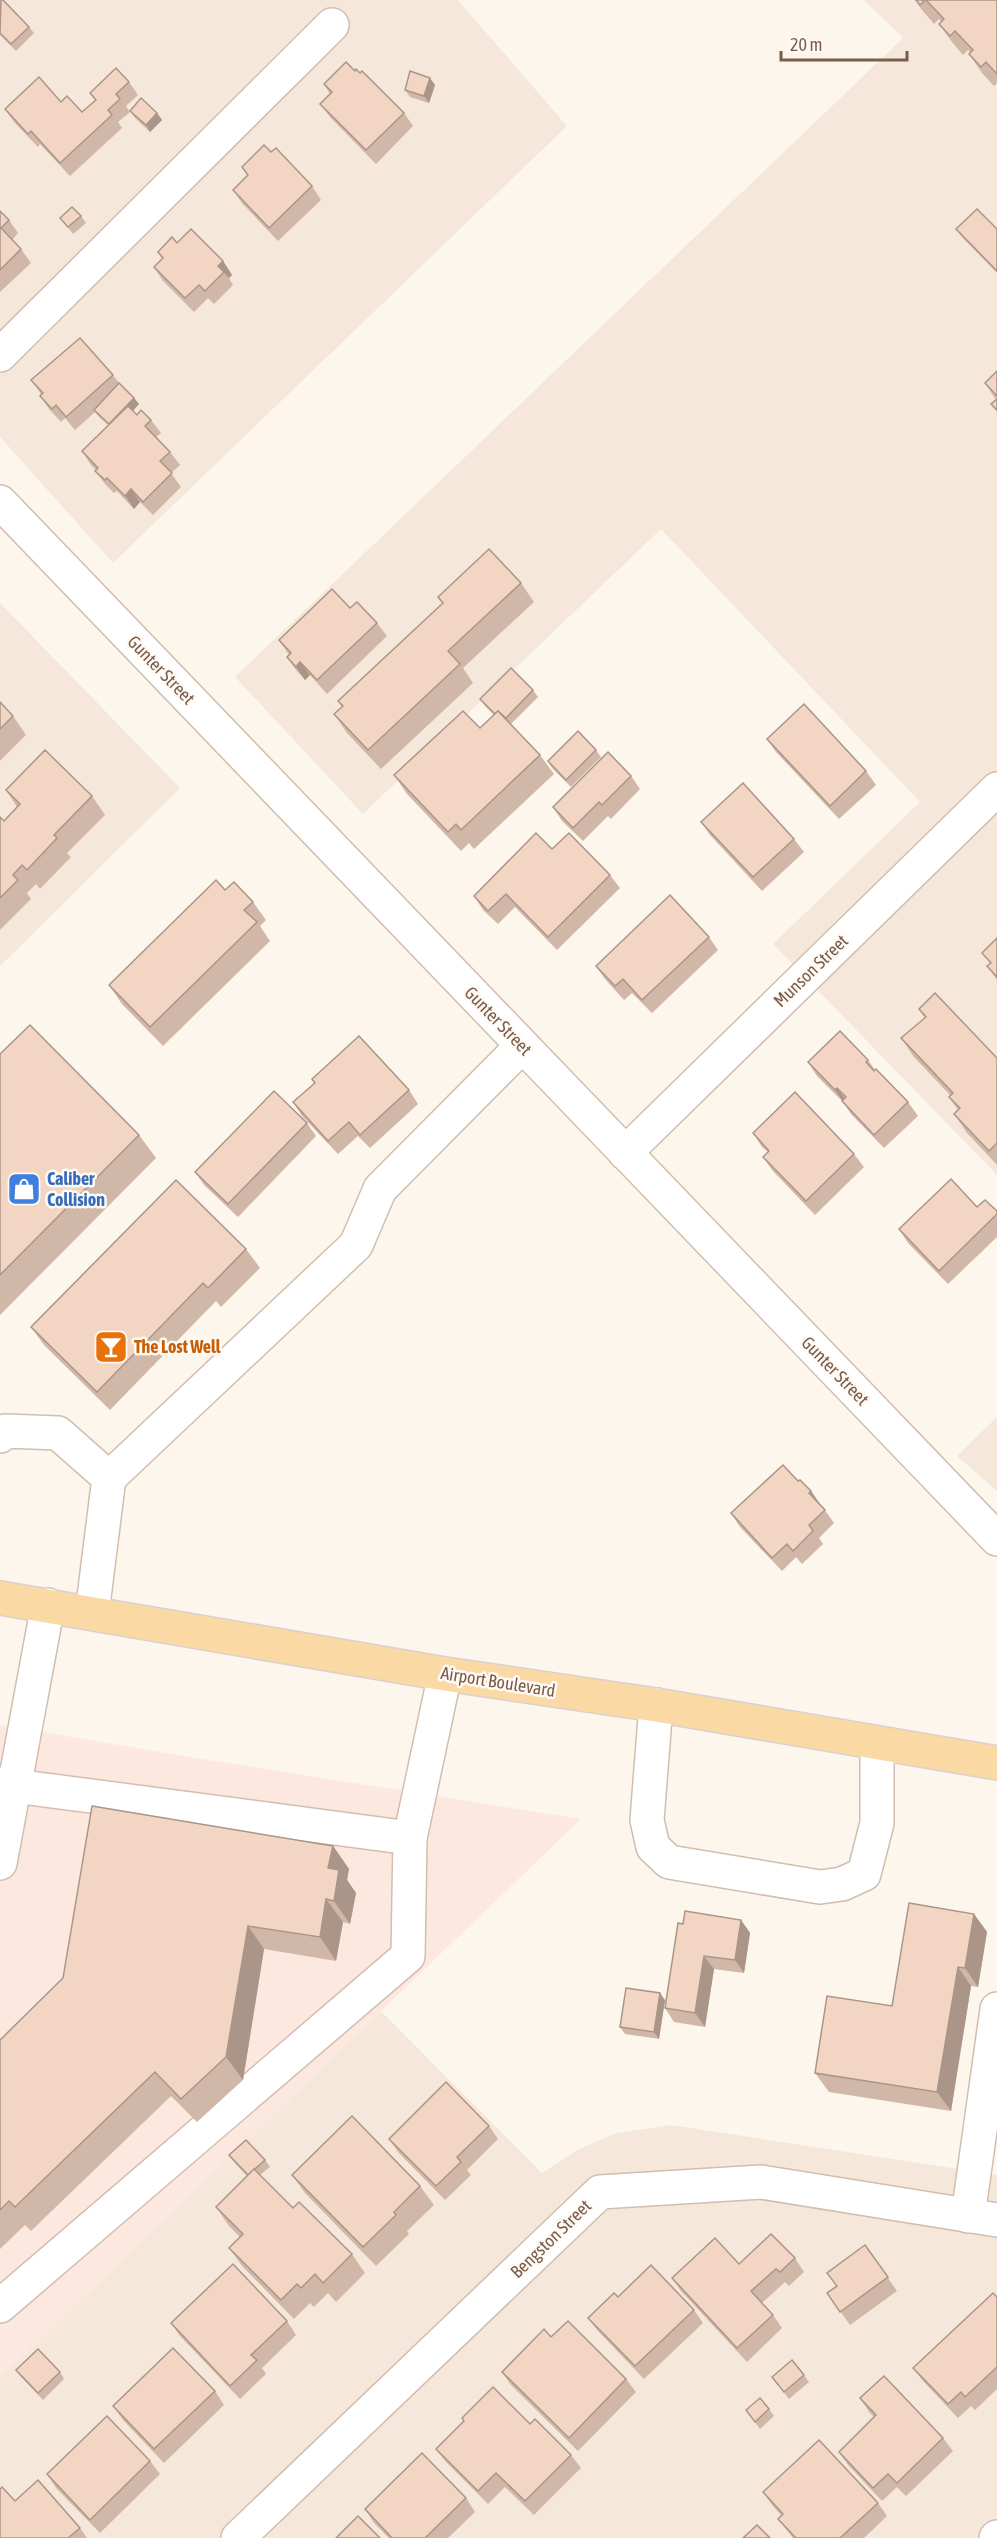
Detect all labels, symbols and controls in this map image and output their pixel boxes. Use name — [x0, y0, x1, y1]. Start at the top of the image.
scale bar — [781, 24, 907, 62]
text: 20 m — [790, 34, 822, 55]
street label: Gunter Street — [123, 631, 199, 708]
street label: Munson Street — [769, 930, 852, 1011]
street label: Gunter Street — [460, 982, 536, 1059]
place label: Caliber Collision — [47, 1168, 105, 1210]
shop icon: Caliber Collision — [6, 1171, 42, 1207]
bar icon: The Lost Well — [93, 1329, 129, 1365]
street label: Gunter Street — [797, 1332, 873, 1409]
place label: The Lost Well — [134, 1336, 221, 1357]
street label: Airport Boulevard — [439, 1662, 557, 1701]
street label: Bengston Street — [506, 2195, 595, 2282]

